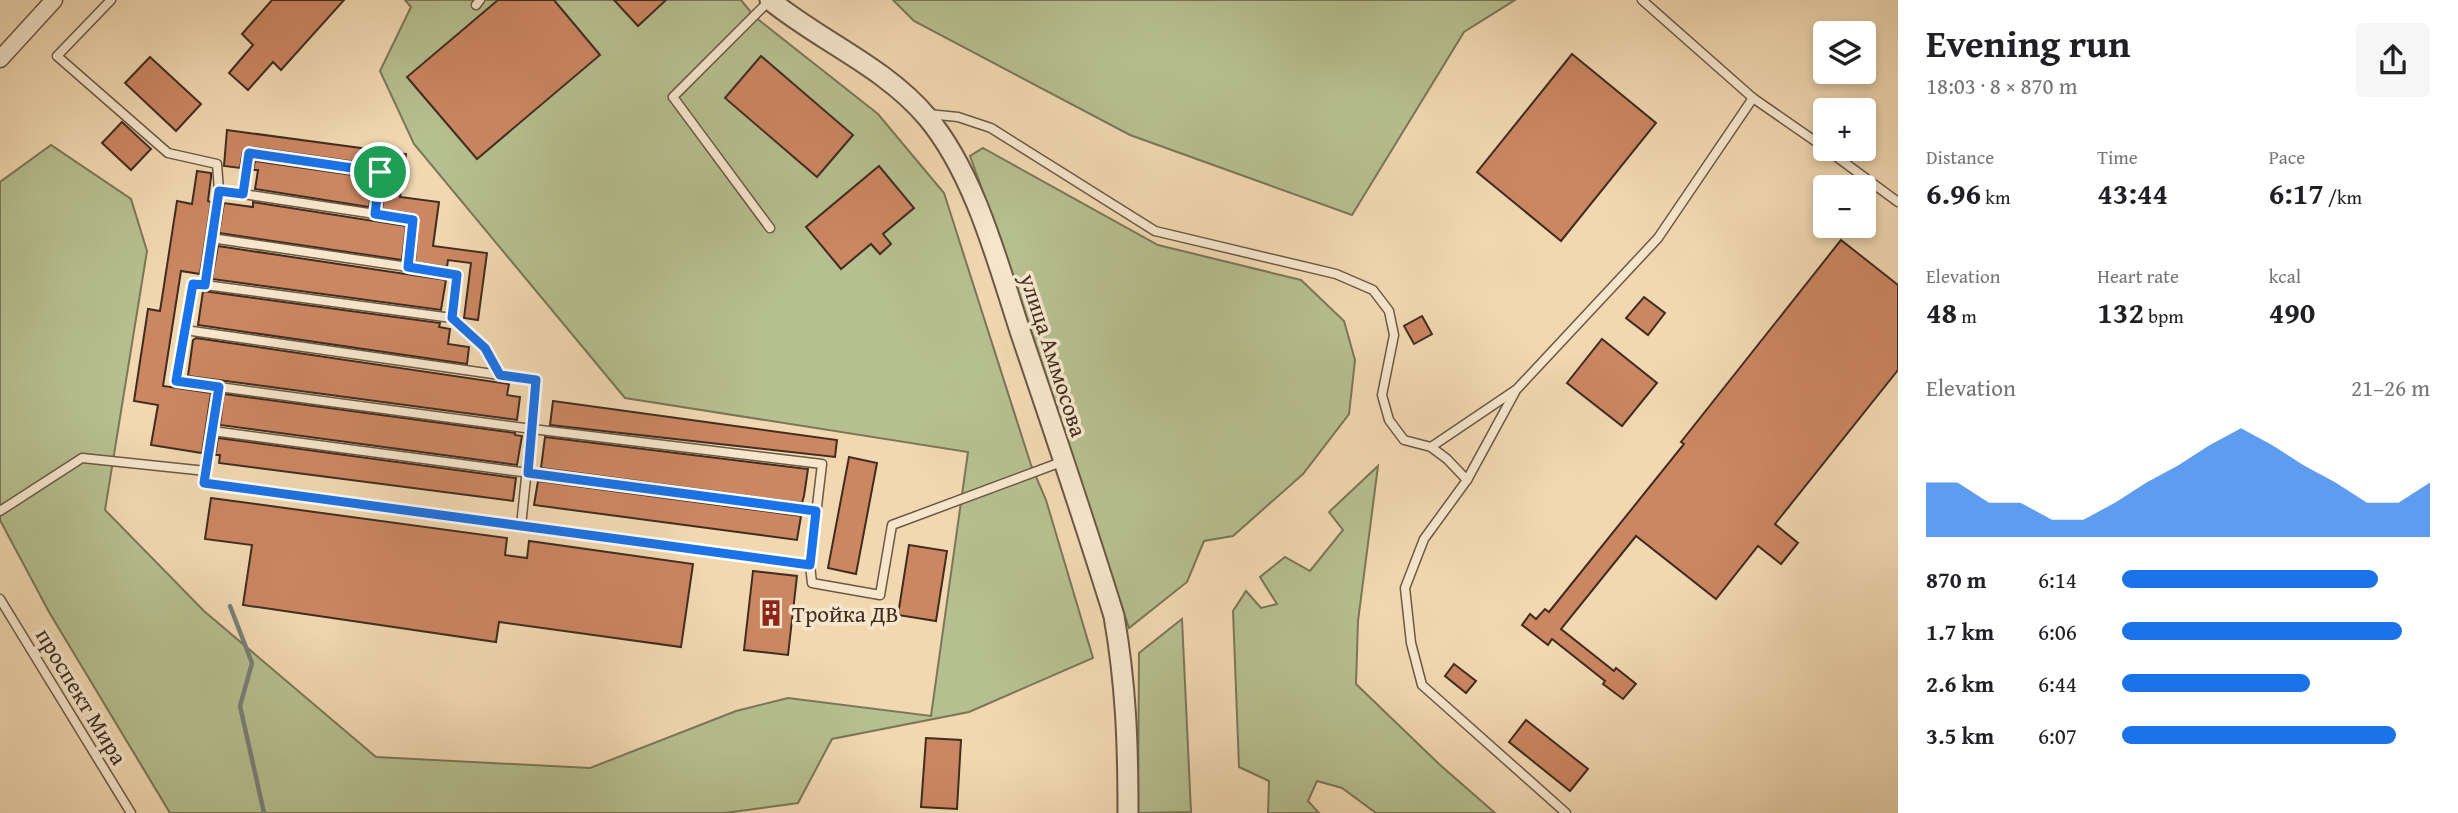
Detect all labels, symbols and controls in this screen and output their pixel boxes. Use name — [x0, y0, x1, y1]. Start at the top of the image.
text: Evening run — [1926, 15, 2130, 71]
map controls — [1813, 21, 1876, 238]
button: layers — [1813, 21, 1876, 84]
button: share — [2356, 23, 2430, 97]
text: 18:03 · 8 × 870 m — [1926, 69, 2078, 102]
button: + — [1813, 98, 1876, 161]
pin — [350, 142, 410, 202]
text: Distance — [1926, 143, 1994, 171]
text: Time — [2097, 143, 2138, 171]
text: Pace — [2269, 143, 2305, 171]
icon: arrive — [361, 153, 399, 191]
text: 6.96 — [1926, 171, 1981, 215]
text: 43:44 — [2097, 171, 2168, 215]
text: 6:17 — [2269, 171, 2324, 215]
button: − — [1813, 175, 1876, 238]
text: km — [1981, 183, 2010, 211]
text: /km — [2324, 183, 2362, 211]
text: Elevation — [1926, 262, 2000, 290]
text: Heart rate — [2097, 262, 2179, 290]
text: kcal — [2269, 262, 2301, 290]
street label: улица Аммосова — [1012, 268, 1096, 441]
text: 48 — [1926, 290, 1957, 334]
text: 132 — [2097, 290, 2144, 334]
text: 490 — [2269, 290, 2315, 334]
text: m — [1957, 302, 1977, 330]
text: bpm — [2144, 302, 2184, 330]
text: Elevation — [1926, 371, 2016, 404]
text: 21–26 m — [2351, 371, 2430, 404]
text: 870 m — [1926, 563, 1987, 596]
text: 6:14 — [2038, 563, 2077, 596]
place label: Тройка ДВ — [792, 597, 899, 630]
building icon: Тройка ДВ — [756, 598, 786, 628]
text: 1.7 km — [1926, 615, 1994, 648]
text: 6:06 — [2038, 615, 2077, 648]
street label: проспект Мира — [28, 621, 136, 771]
text: 2.6 km — [1926, 667, 1994, 700]
text: 6:44 — [2038, 667, 2077, 700]
text: 3.5 km — [1926, 719, 1994, 752]
text: 6:07 — [2038, 719, 2077, 752]

